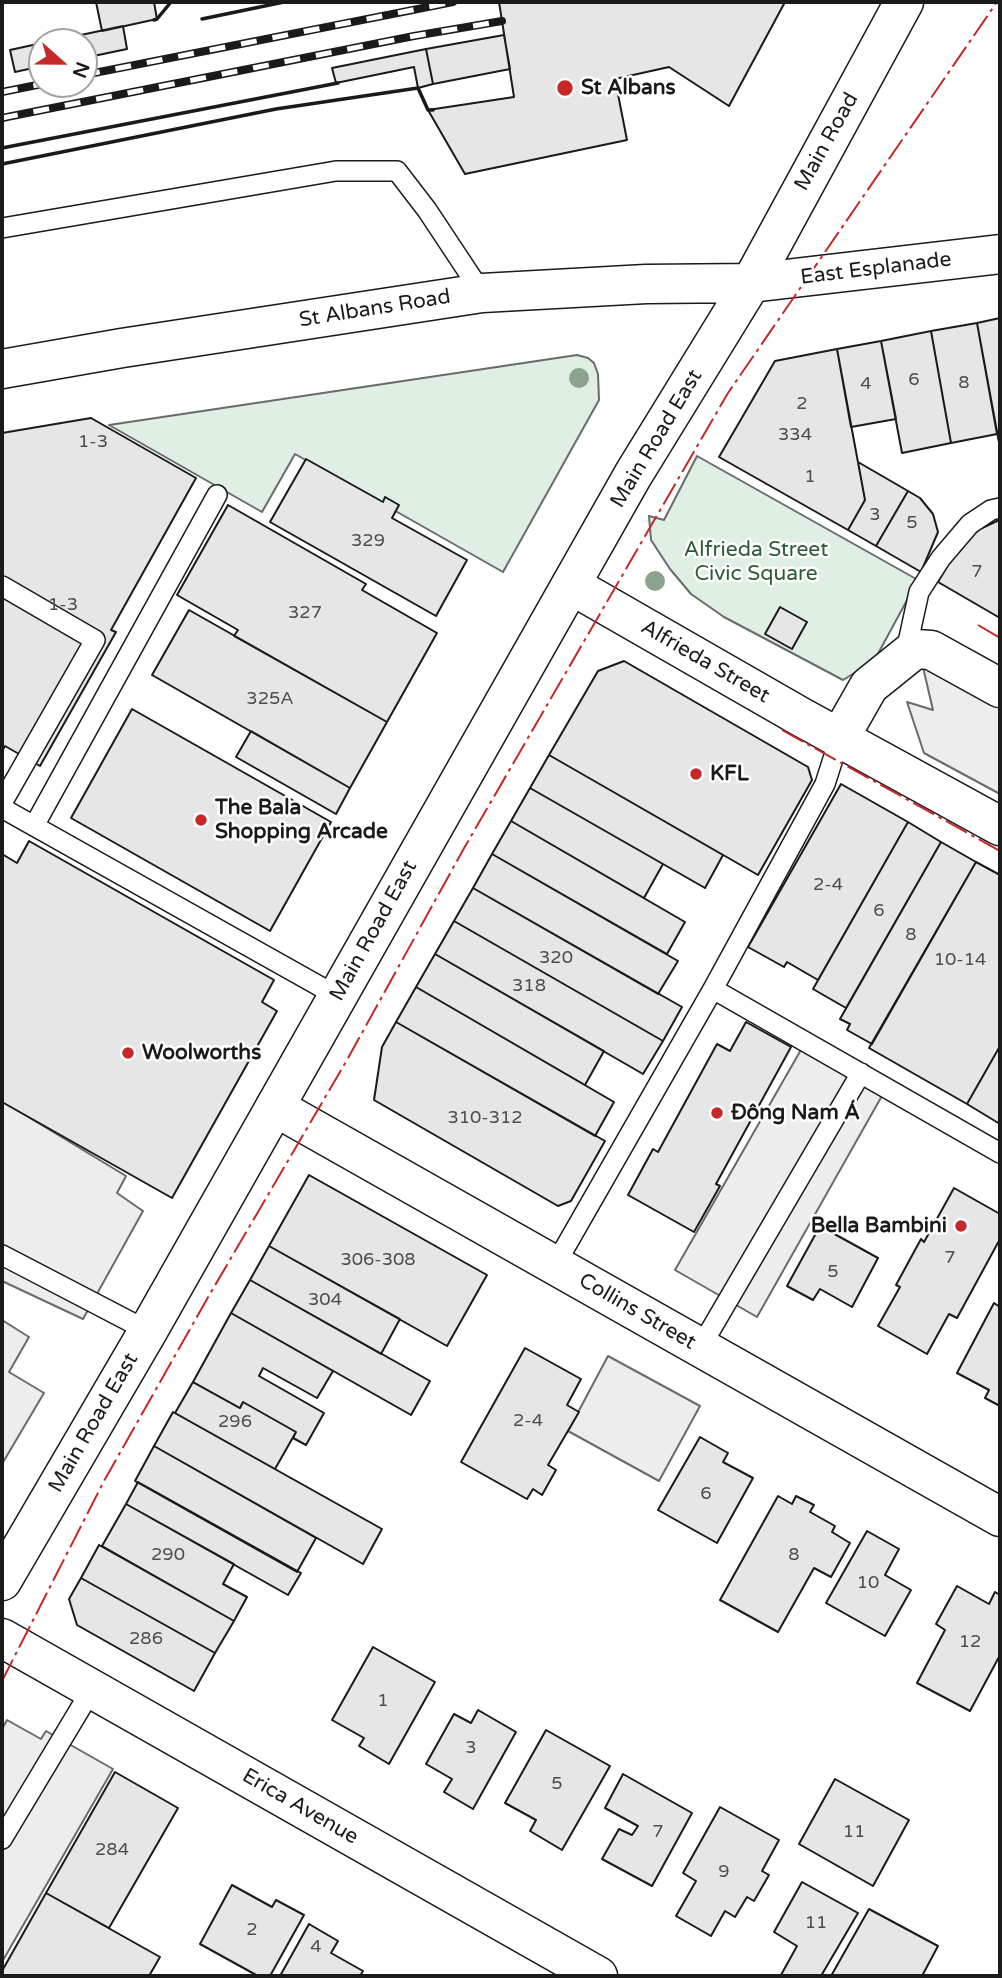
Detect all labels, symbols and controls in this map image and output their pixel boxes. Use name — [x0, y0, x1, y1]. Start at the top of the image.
north arrow — [28, 28, 98, 98]
text: N — [68, 59, 94, 81]
place label: St Albans — [581, 75, 676, 101]
marker: St Albans — [555, 78, 575, 98]
street label: Main Road — [790, 89, 864, 195]
street label: East Esplanade — [799, 247, 953, 291]
street label: St Albans Road — [298, 285, 452, 333]
street label: Main Road East — [606, 365, 708, 513]
house number: 6 — [908, 369, 920, 391]
house number: 8 — [958, 372, 970, 394]
house number: 4 — [860, 373, 872, 395]
house number: 2 — [796, 393, 808, 415]
house number: 334 — [778, 424, 812, 446]
house number: 1-3 — [78, 431, 108, 453]
house number: 1 — [804, 466, 816, 488]
house number: 3 — [869, 504, 881, 526]
house number: 5 — [906, 512, 918, 534]
house number: 329 — [351, 530, 385, 552]
park label: Alfrieda Street Civic Square — [684, 537, 828, 587]
house number: 7 — [971, 561, 983, 583]
house number: 1-3 — [48, 594, 78, 616]
house number: 327 — [288, 602, 322, 624]
street label: Alfrieda Street — [636, 615, 774, 709]
house number: 325A — [246, 688, 294, 710]
place label: KFL — [710, 761, 749, 787]
marker: KFL — [688, 766, 704, 782]
place label: The Bala Shopping Arcade — [215, 795, 388, 845]
marker: The Bala Shopping Arcade — [193, 812, 209, 828]
street label: Main Road East — [325, 856, 423, 1006]
house number: 2-4 — [813, 874, 843, 896]
house number: 6 — [873, 900, 885, 922]
house number: 8 — [905, 924, 917, 946]
house number: 320 — [539, 947, 573, 969]
house number: 10-14 — [934, 949, 986, 971]
house number: 318 — [512, 975, 546, 997]
place label: Woolworths — [142, 1040, 261, 1066]
marker: Woolworths — [120, 1045, 136, 1061]
place label: Đông Nam Á — [731, 1100, 860, 1126]
marker: Đông Nam Á — [709, 1105, 725, 1121]
house number: 310-312 — [447, 1107, 523, 1129]
place label: Bella Bambini — [811, 1213, 947, 1239]
marker: Bella Bambini — [953, 1218, 969, 1234]
house number: 7 — [944, 1247, 956, 1269]
house number: 306-308 — [340, 1249, 416, 1271]
house number: 5 — [827, 1261, 839, 1283]
street label: Collins Street — [574, 1268, 700, 1356]
house number: 304 — [308, 1289, 342, 1311]
street label: Main Road East — [44, 1349, 144, 1497]
house number: 2-4 — [513, 1410, 543, 1432]
house number: 296 — [218, 1411, 252, 1433]
house number: 6 — [700, 1483, 712, 1505]
house number: 290 — [151, 1544, 185, 1566]
house number: 8 — [788, 1544, 800, 1566]
house number: 10 — [857, 1572, 879, 1594]
house number: 286 — [129, 1628, 163, 1650]
house number: 12 — [959, 1631, 981, 1653]
house number: 1 — [377, 1690, 389, 1712]
house number: 3 — [465, 1737, 477, 1759]
street label: Erica Avenue — [237, 1764, 363, 1850]
house number: 5 — [551, 1773, 563, 1795]
house number: 7 — [652, 1821, 664, 1843]
house number: 11 — [843, 1821, 865, 1843]
house number: 284 — [95, 1839, 129, 1861]
house number: 9 — [718, 1861, 730, 1883]
house number: 11 — [805, 1912, 827, 1934]
house number: 2 — [246, 1919, 258, 1941]
house number: 4 — [310, 1936, 322, 1958]

